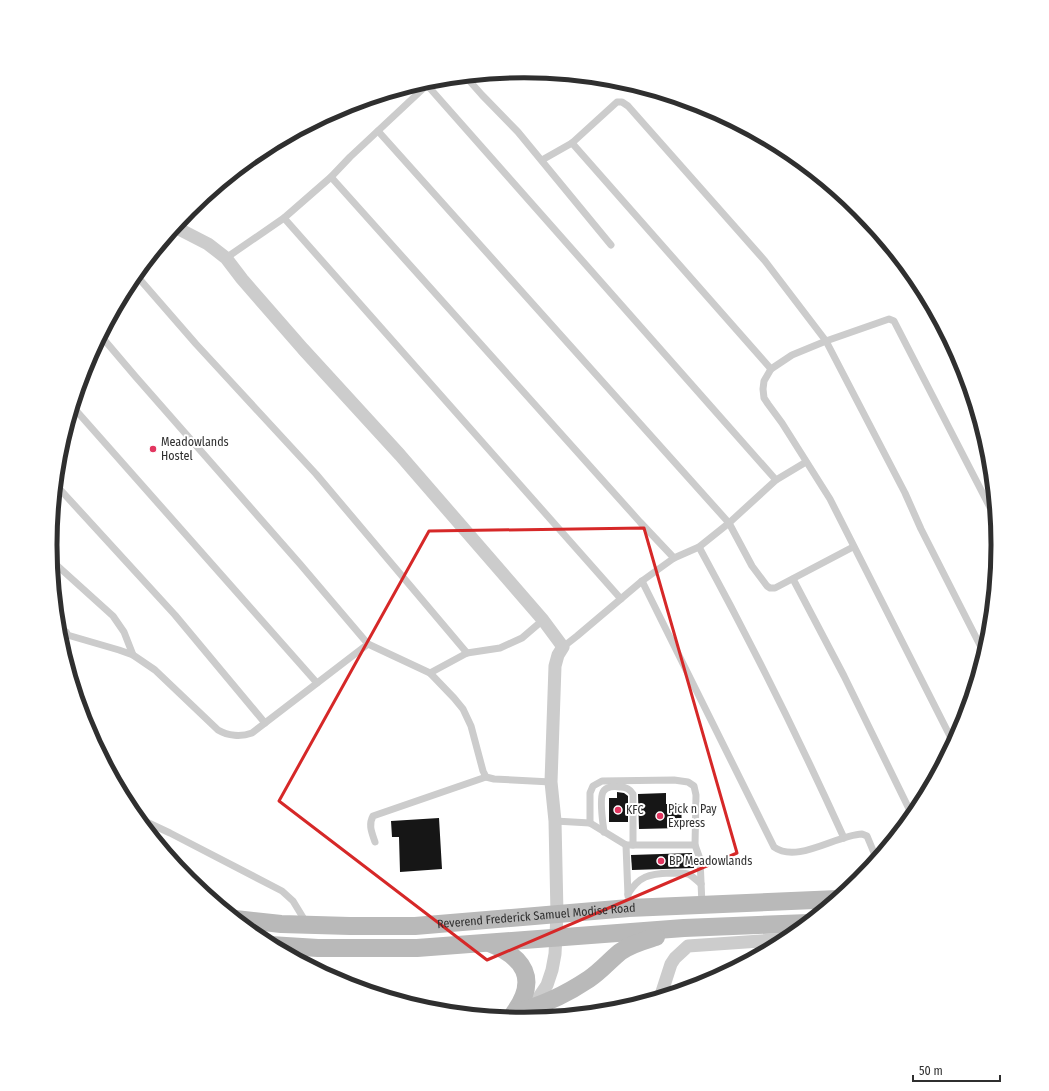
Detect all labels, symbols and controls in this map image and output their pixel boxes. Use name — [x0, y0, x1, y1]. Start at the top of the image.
place label: Meadowlands Hostel — [161, 435, 229, 463]
marker: Meadowlands Hostel — [148, 444, 158, 454]
place label: Pick n Pay Express — [668, 802, 717, 830]
place label: KFC — [626, 803, 644, 817]
marker: KFC — [613, 805, 623, 815]
marker: Pick n Pay Express — [655, 811, 665, 821]
place label: BP Meadowlands — [669, 854, 752, 868]
marker: BP Meadowlands — [656, 856, 666, 866]
street label: Reverend Frederick Samuel Modise Road — [436, 901, 636, 931]
scale bar — [913, 1057, 1000, 1083]
text: 50 m — [919, 1064, 943, 1078]

